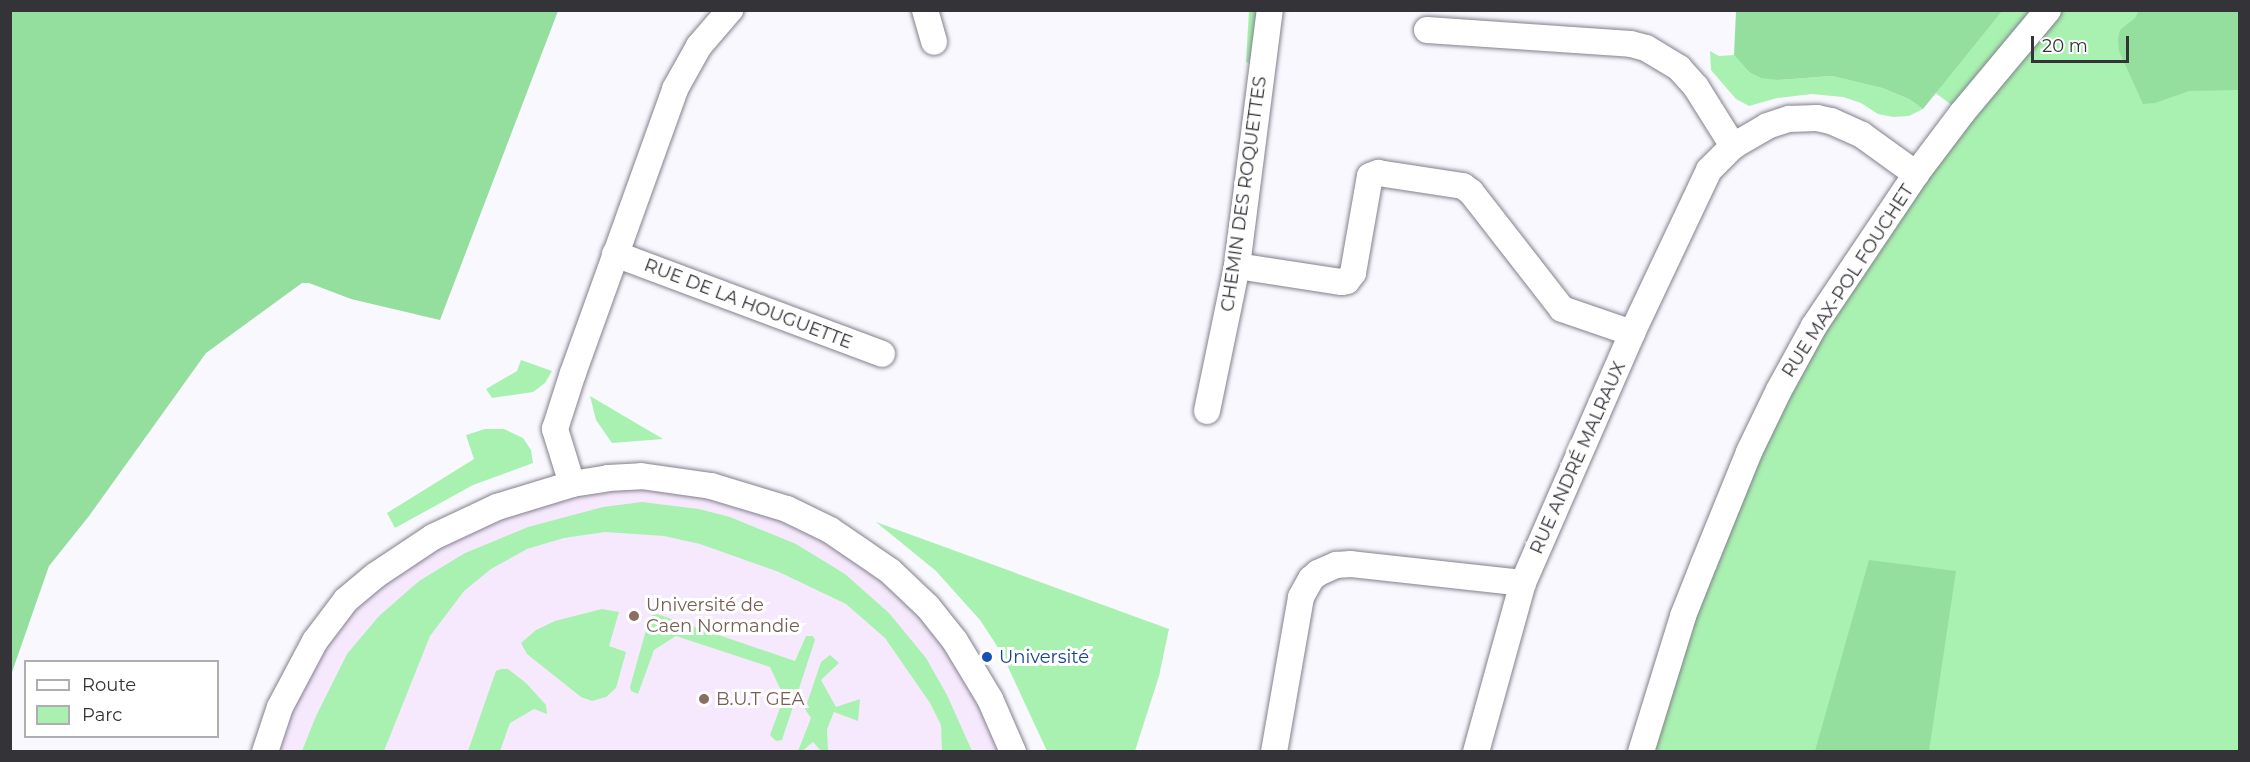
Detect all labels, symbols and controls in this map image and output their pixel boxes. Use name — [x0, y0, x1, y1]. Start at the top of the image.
scale bar — [2034, 24, 2132, 62]
text: 20 m — [2042, 35, 2088, 57]
street label: CHEMIN DES ROQUETTES — [1217, 75, 1271, 313]
street label: RUE MAX-POL FOUCHET — [1778, 181, 1918, 381]
street label: RUE DE LA HOUGUETTE — [641, 254, 855, 354]
street label: RUE ANDRÉ MALRAUX — [1526, 358, 1630, 558]
place label: Université de Caen Normandie — [646, 595, 800, 638]
marker: Université de Caen Normandie — [627, 609, 641, 623]
place label: Université — [999, 646, 1089, 668]
marker: Université — [980, 650, 994, 664]
legend — [24, 660, 219, 738]
text: Route — [82, 674, 136, 696]
place label: B.U.T GEA — [716, 688, 804, 710]
marker: B.U.T GEA — [697, 692, 711, 706]
text: Parc — [82, 704, 122, 726]

